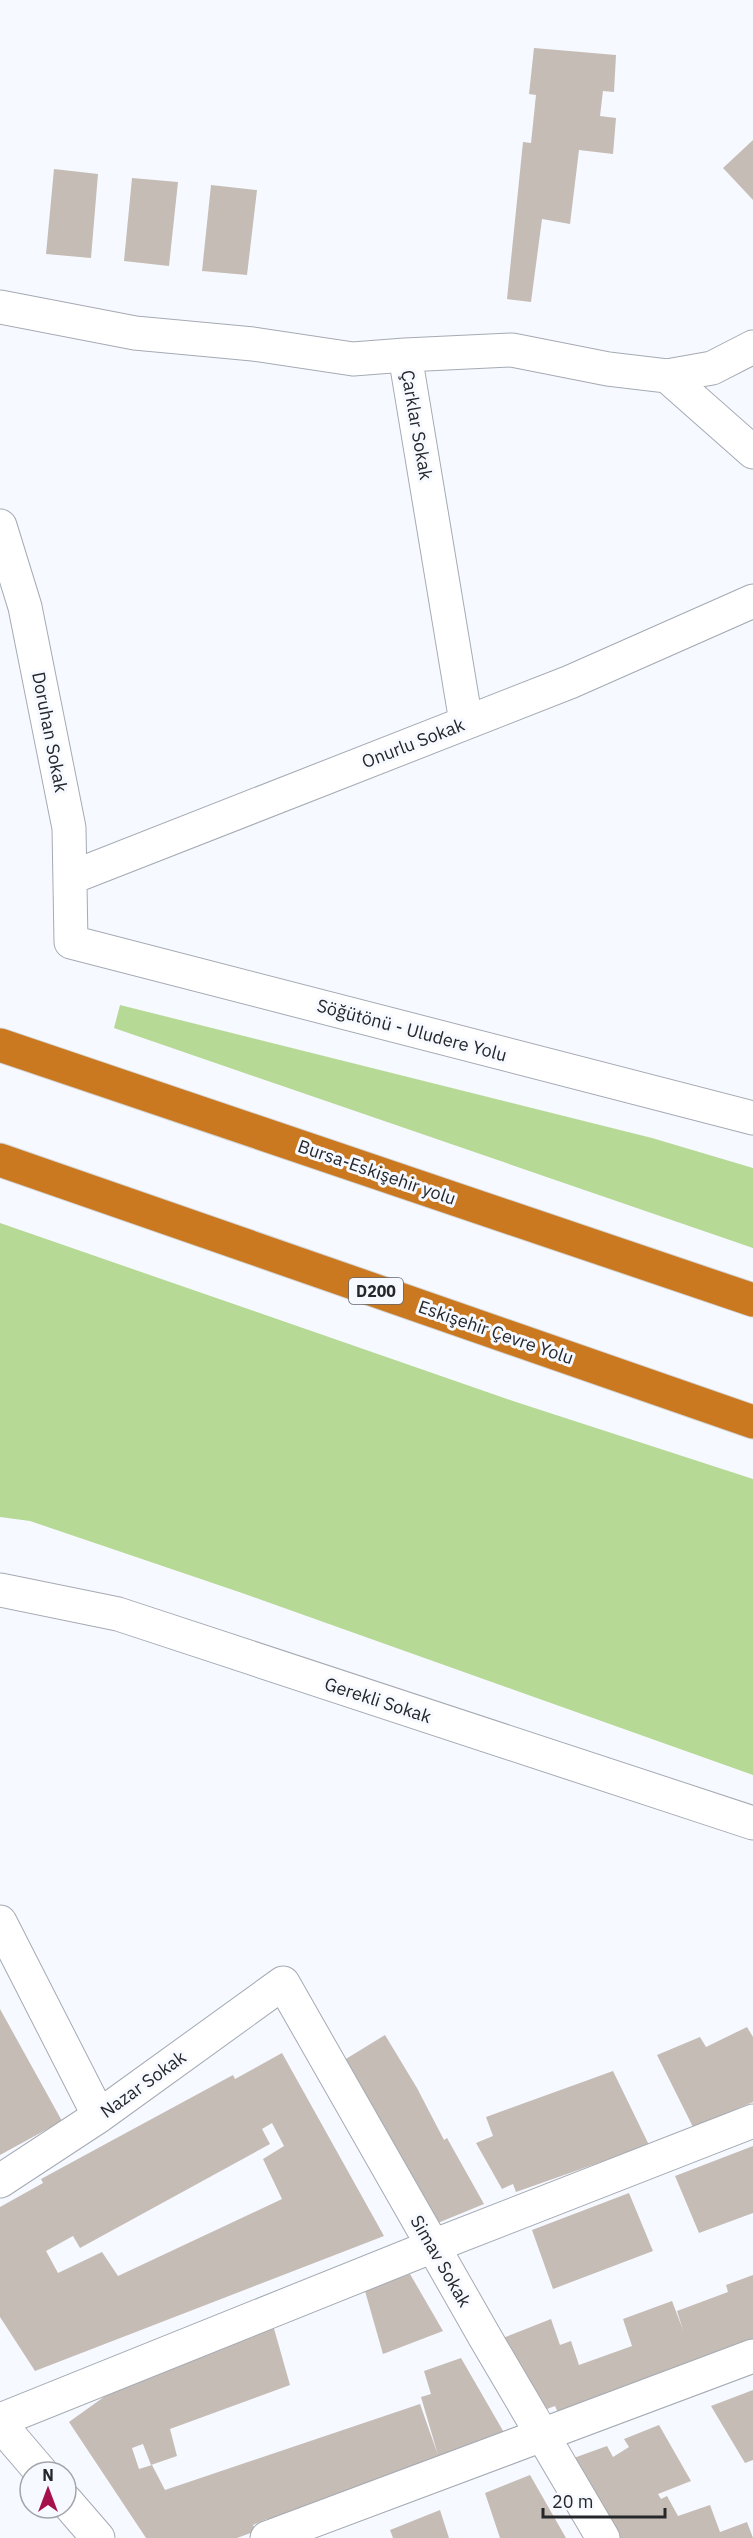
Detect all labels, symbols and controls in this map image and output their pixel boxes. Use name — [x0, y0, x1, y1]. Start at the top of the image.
street label: Çarklar Sokak — [396, 368, 438, 482]
street label: Doruhan Sokak — [27, 670, 73, 795]
street label: Onurlu Sokak — [358, 713, 468, 773]
street label: Söğütönü - Uludere Yolu — [314, 994, 510, 1066]
street label: Bursa-Eskişehir yolu — [295, 1134, 459, 1210]
road number: D200 — [349, 1278, 403, 1304]
street label: Eskişehir Çevre Yolu — [415, 1295, 577, 1369]
street label: Gerekli Sokak — [322, 1672, 435, 1728]
street label: Nazar Sokak — [96, 2045, 191, 2123]
street label: Simav Sokak — [405, 2211, 477, 2311]
north arrow — [18, 2460, 78, 2520]
text: N — [42, 2465, 54, 2485]
scale bar — [543, 2481, 664, 2519]
text: 20 m — [552, 2490, 594, 2513]

